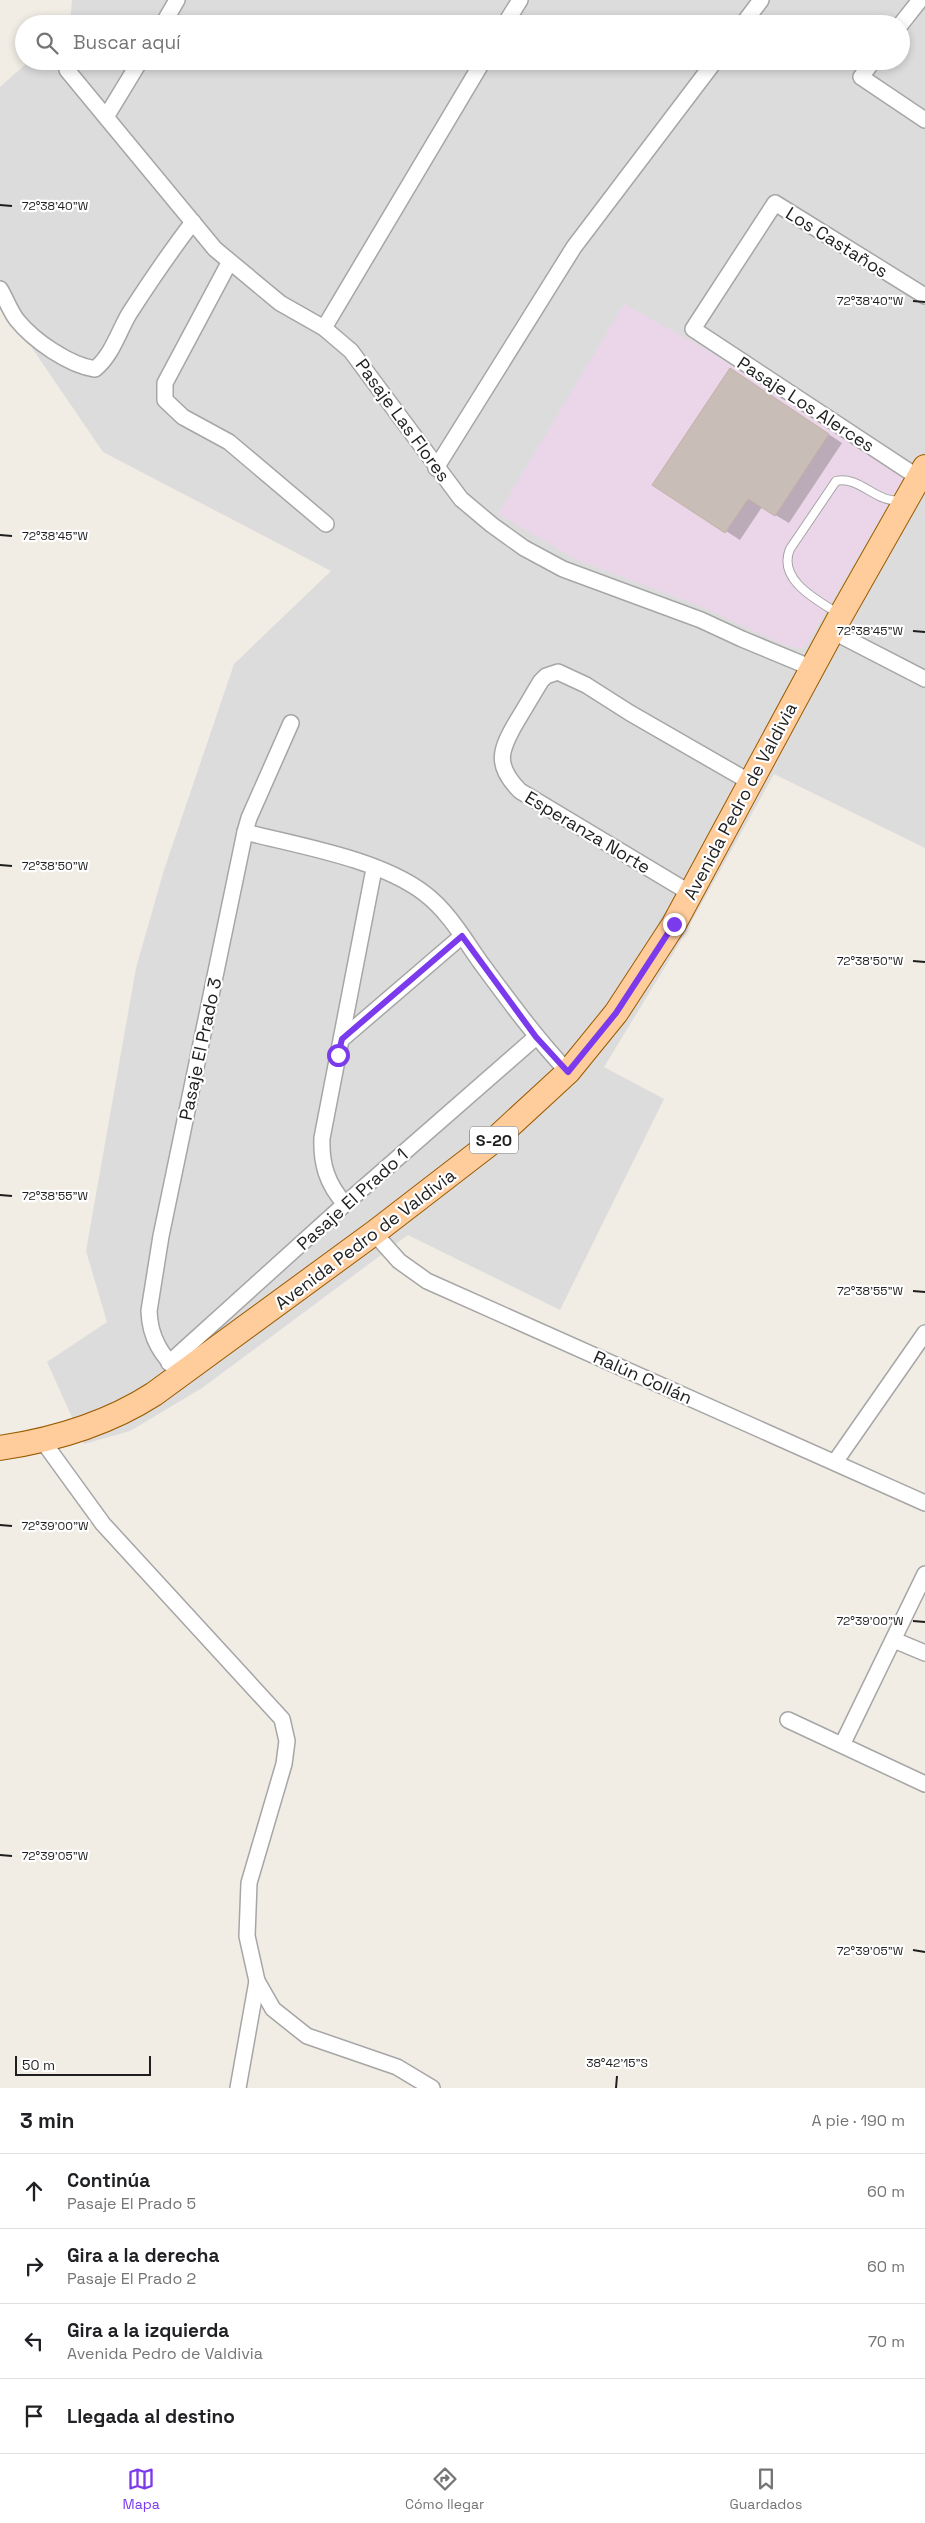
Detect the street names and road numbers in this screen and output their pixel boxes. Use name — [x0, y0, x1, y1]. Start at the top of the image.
street label: Los Castaños — [782, 201, 892, 283]
street label: Pasaje Los Alerces — [733, 351, 879, 457]
street label: Pasaje Las Flores — [351, 354, 455, 486]
street label: Avenida Pedro de Valdivia — [678, 698, 802, 904]
street label: Esperanza Norte — [521, 785, 655, 879]
street label: Pasaje El Prado 3 — [174, 976, 226, 1122]
road number: S-20 — [470, 1126, 518, 1154]
street label: Pasaje El Prado 1 — [292, 1143, 412, 1255]
street label: Avenida Pedro de Valdivia — [270, 1164, 460, 1314]
street label: Ralún Collán — [590, 1345, 696, 1409]

